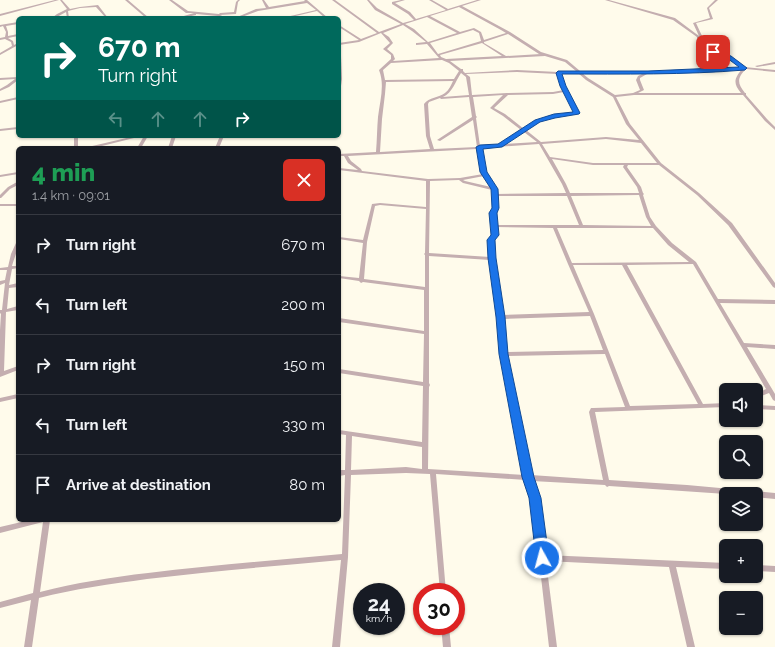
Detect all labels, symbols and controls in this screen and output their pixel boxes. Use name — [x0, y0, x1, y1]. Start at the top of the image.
text: 670 m — [98, 31, 181, 64]
icon: right — [32, 32, 84, 84]
pin — [696, 35, 730, 69]
icon: arrive — [702, 41, 724, 63]
text: Turn right — [98, 65, 177, 86]
icon: left — [105, 108, 127, 130]
icon: ahead — [147, 108, 169, 130]
icon: ahead — [189, 108, 211, 130]
icon: right — [231, 108, 253, 130]
text: 4 min — [32, 158, 95, 187]
button: close — [283, 159, 325, 201]
text: 1.4 km · 09:01 — [32, 188, 110, 203]
icon: right — [32, 234, 54, 256]
text: Turn right — [66, 236, 136, 254]
text: 670 m — [281, 236, 325, 254]
icon: left — [32, 294, 54, 316]
text: Turn left — [66, 296, 127, 314]
text: 200 m — [281, 296, 325, 314]
icon: right — [32, 354, 54, 376]
text: Turn right — [66, 356, 136, 374]
text: 150 m — [284, 356, 325, 374]
map controls — [719, 383, 763, 635]
button: sound — [719, 383, 763, 427]
icon: left — [32, 414, 54, 436]
text: Turn left — [66, 416, 127, 434]
text: 330 m — [282, 416, 325, 434]
button: search — [719, 435, 763, 479]
icon: arrive — [32, 474, 54, 496]
text: Arrive at destination — [66, 476, 211, 494]
text: 80 m — [289, 476, 325, 494]
button: layers — [719, 487, 763, 531]
position arrow — [521, 537, 563, 579]
button: + — [719, 539, 763, 583]
speed limit sign: 30 — [413, 583, 465, 635]
button: − — [719, 591, 763, 635]
text: 24 — [368, 592, 390, 616]
text: km/h — [366, 613, 392, 624]

